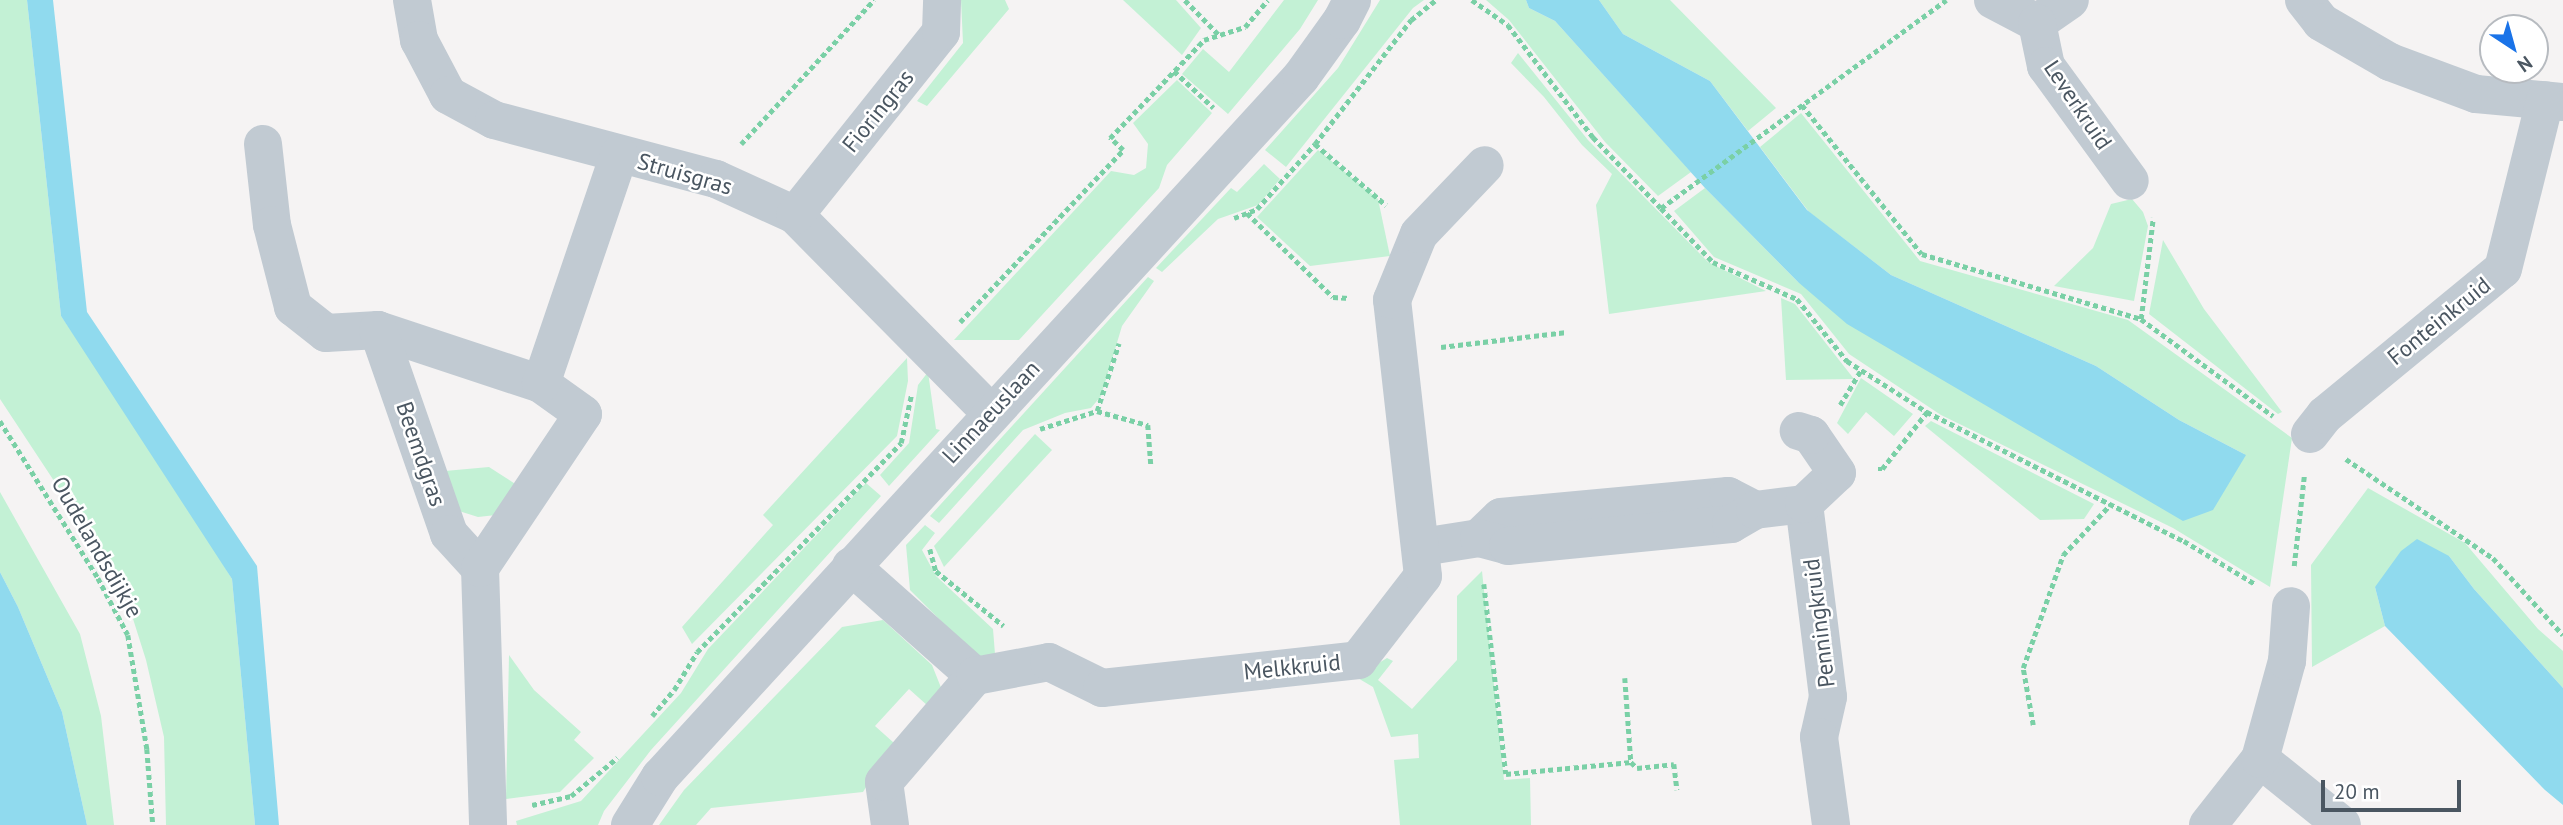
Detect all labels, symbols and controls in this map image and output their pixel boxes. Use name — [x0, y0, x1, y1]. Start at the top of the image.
north arrow — [2479, 14, 2549, 84]
text: N — [2513, 51, 2537, 78]
street label: Leverkruid — [2038, 55, 2118, 155]
street label: Fioringras — [836, 64, 920, 158]
street label: Struisgras — [634, 147, 736, 201]
street label: Fonteinkruid — [2382, 271, 2496, 371]
street label: Linnaeuslaan — [936, 355, 1046, 469]
street label: Beemdgras — [390, 398, 452, 510]
street label: Oudelandsdijkje — [45, 471, 149, 623]
street label: Penningkruid — [1797, 557, 1841, 689]
street label: Melkkruid — [1242, 648, 1342, 686]
scale bar — [2325, 766, 2465, 810]
text: 20 m — [2334, 778, 2380, 805]

